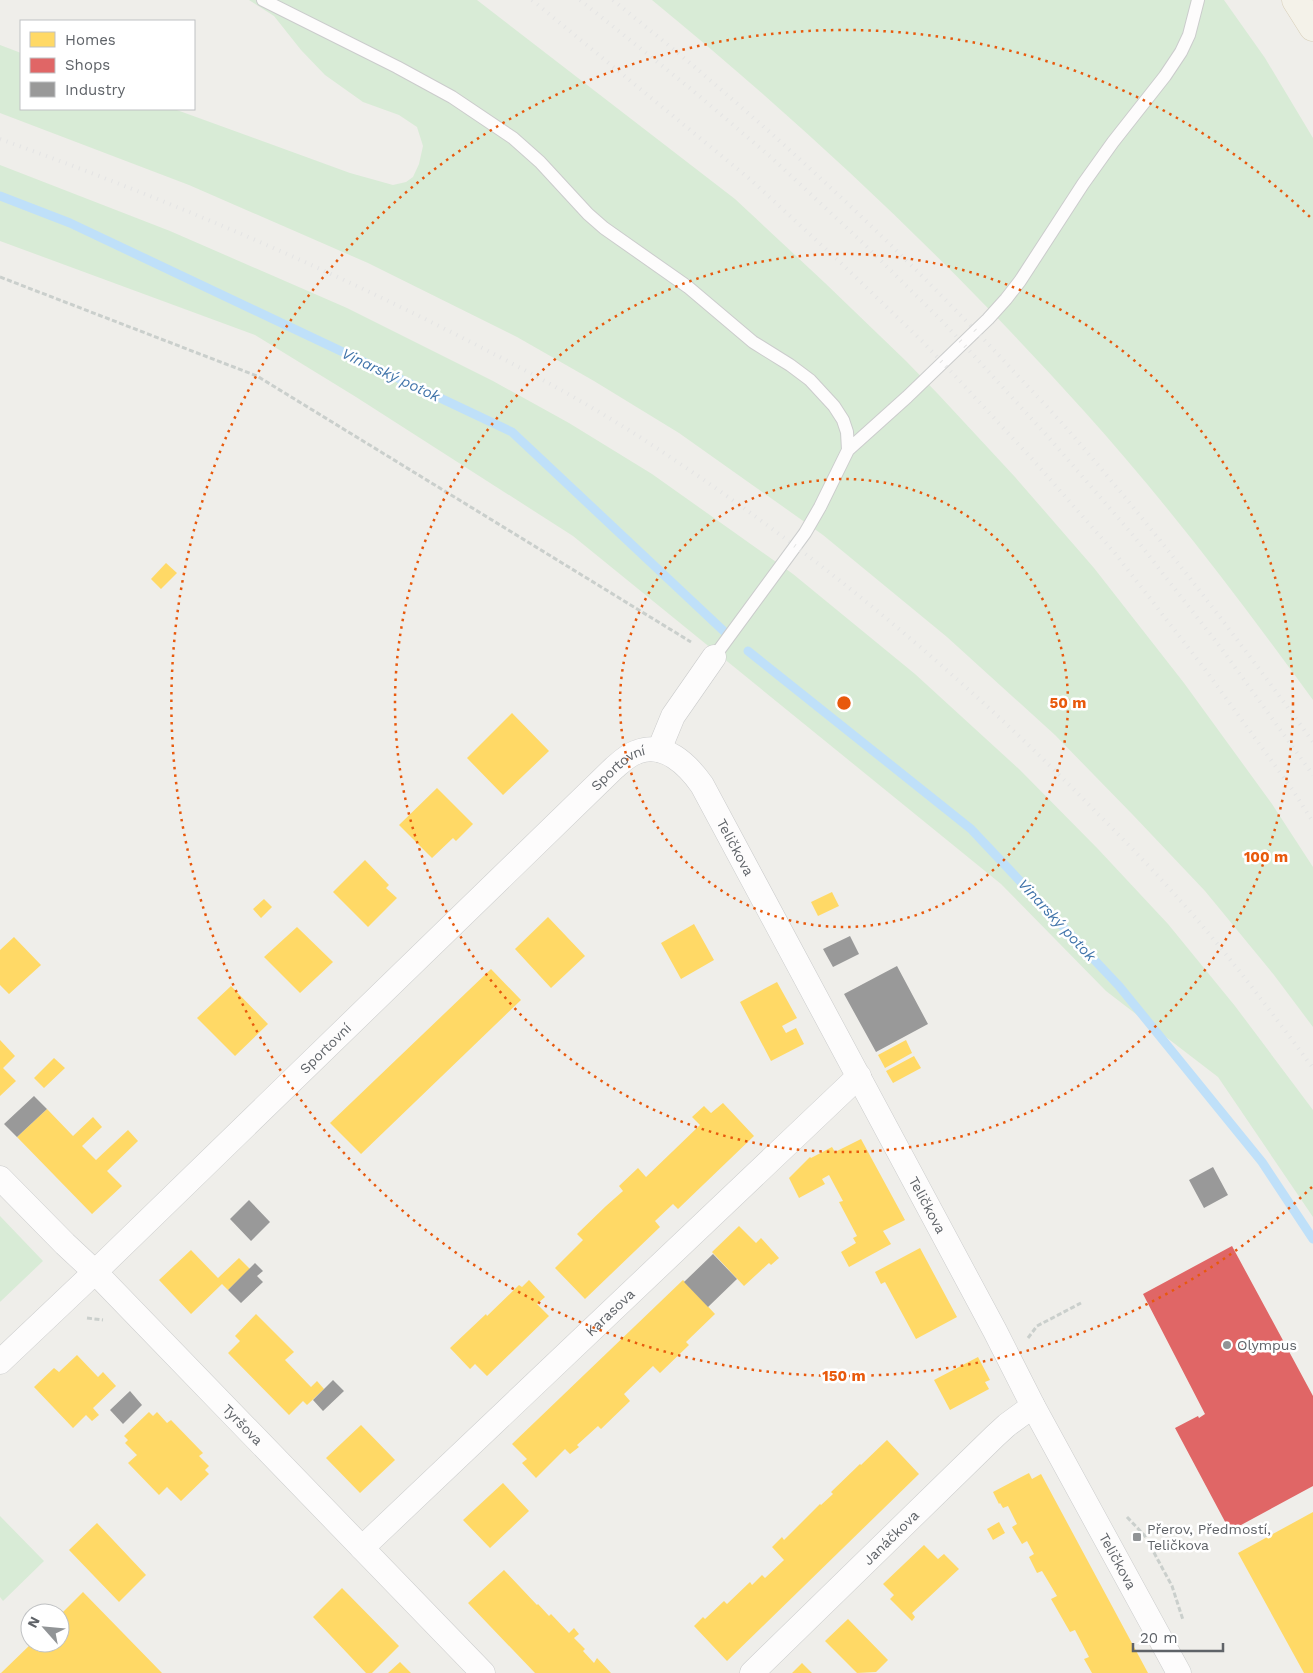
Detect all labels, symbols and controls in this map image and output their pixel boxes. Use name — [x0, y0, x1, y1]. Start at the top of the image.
legend — [20, 20, 195, 110]
text: Homes — [65, 31, 116, 49]
text: Shops — [65, 56, 110, 74]
text: Industry — [65, 81, 126, 99]
water label: Vinarský potok — [339, 344, 444, 406]
centre of rings — [835, 694, 853, 712]
text: 50 m — [1050, 694, 1086, 712]
street label: Sportovní — [588, 742, 647, 794]
street label: Teličkova — [714, 816, 757, 878]
text: 100 m — [1244, 848, 1288, 866]
water label: Vinarský potok — [1014, 875, 1100, 966]
street label: Sportovní — [296, 1020, 355, 1077]
street label: Teličkova — [906, 1174, 949, 1236]
street label: Karasova — [582, 1286, 638, 1339]
place label: Olympus — [1237, 1337, 1297, 1353]
marker: Olympus — [1221, 1339, 1233, 1351]
text: 150 m — [822, 1367, 866, 1385]
street label: Tyršova — [219, 1401, 266, 1448]
street label: Janáčkova — [860, 1507, 922, 1568]
place label: Přerov, Předmostí, Teličkova — [1147, 1521, 1271, 1553]
street label: Teličkova — [1096, 1530, 1140, 1592]
marker: Přerov, Předmostí, Teličkova — [1131, 1531, 1143, 1543]
north arrow — [20, 1603, 70, 1653]
text: N — [24, 1614, 43, 1630]
scale bar — [1133, 1620, 1223, 1652]
text: 20 m — [1140, 1629, 1178, 1647]

